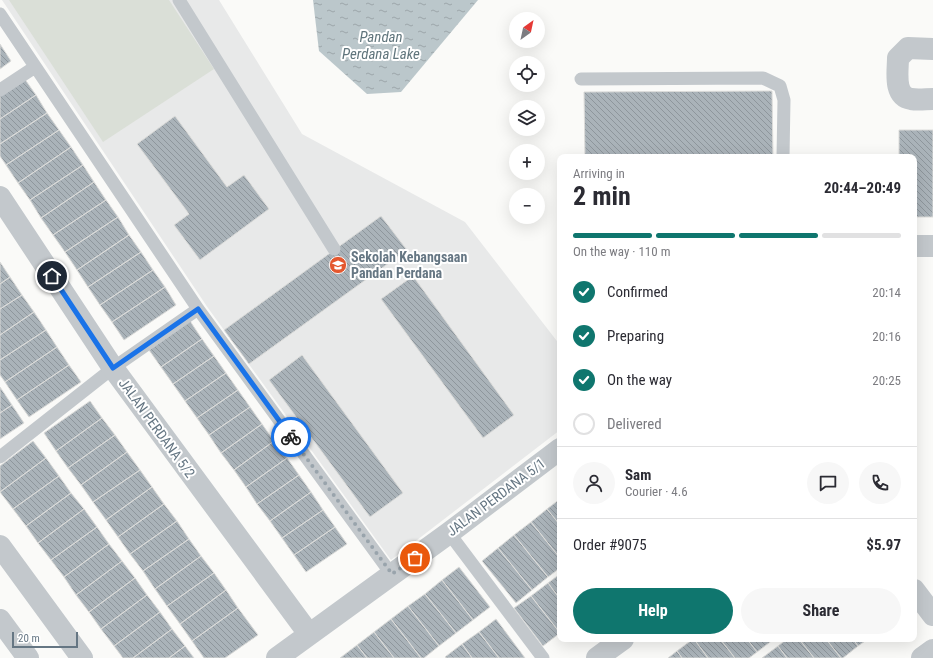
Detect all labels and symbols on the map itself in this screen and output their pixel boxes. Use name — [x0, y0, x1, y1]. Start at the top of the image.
north arrow — [509, 12, 545, 48]
water label: Pandan Perdana Lake — [342, 28, 420, 63]
place label: Sekolah Kebangsaan Pandan Perdana — [351, 249, 467, 281]
school or university icon: Sekolah Kebangsaan Pandan Perdana — [328, 255, 348, 275]
pin — [35, 259, 69, 293]
street label: JALAN PERDANA 5/2 — [116, 375, 198, 481]
courier — [271, 417, 311, 457]
street label: JALAN PERDANA 5/1 — [444, 455, 548, 539]
pin — [398, 541, 432, 575]
scale bar — [12, 630, 78, 649]

